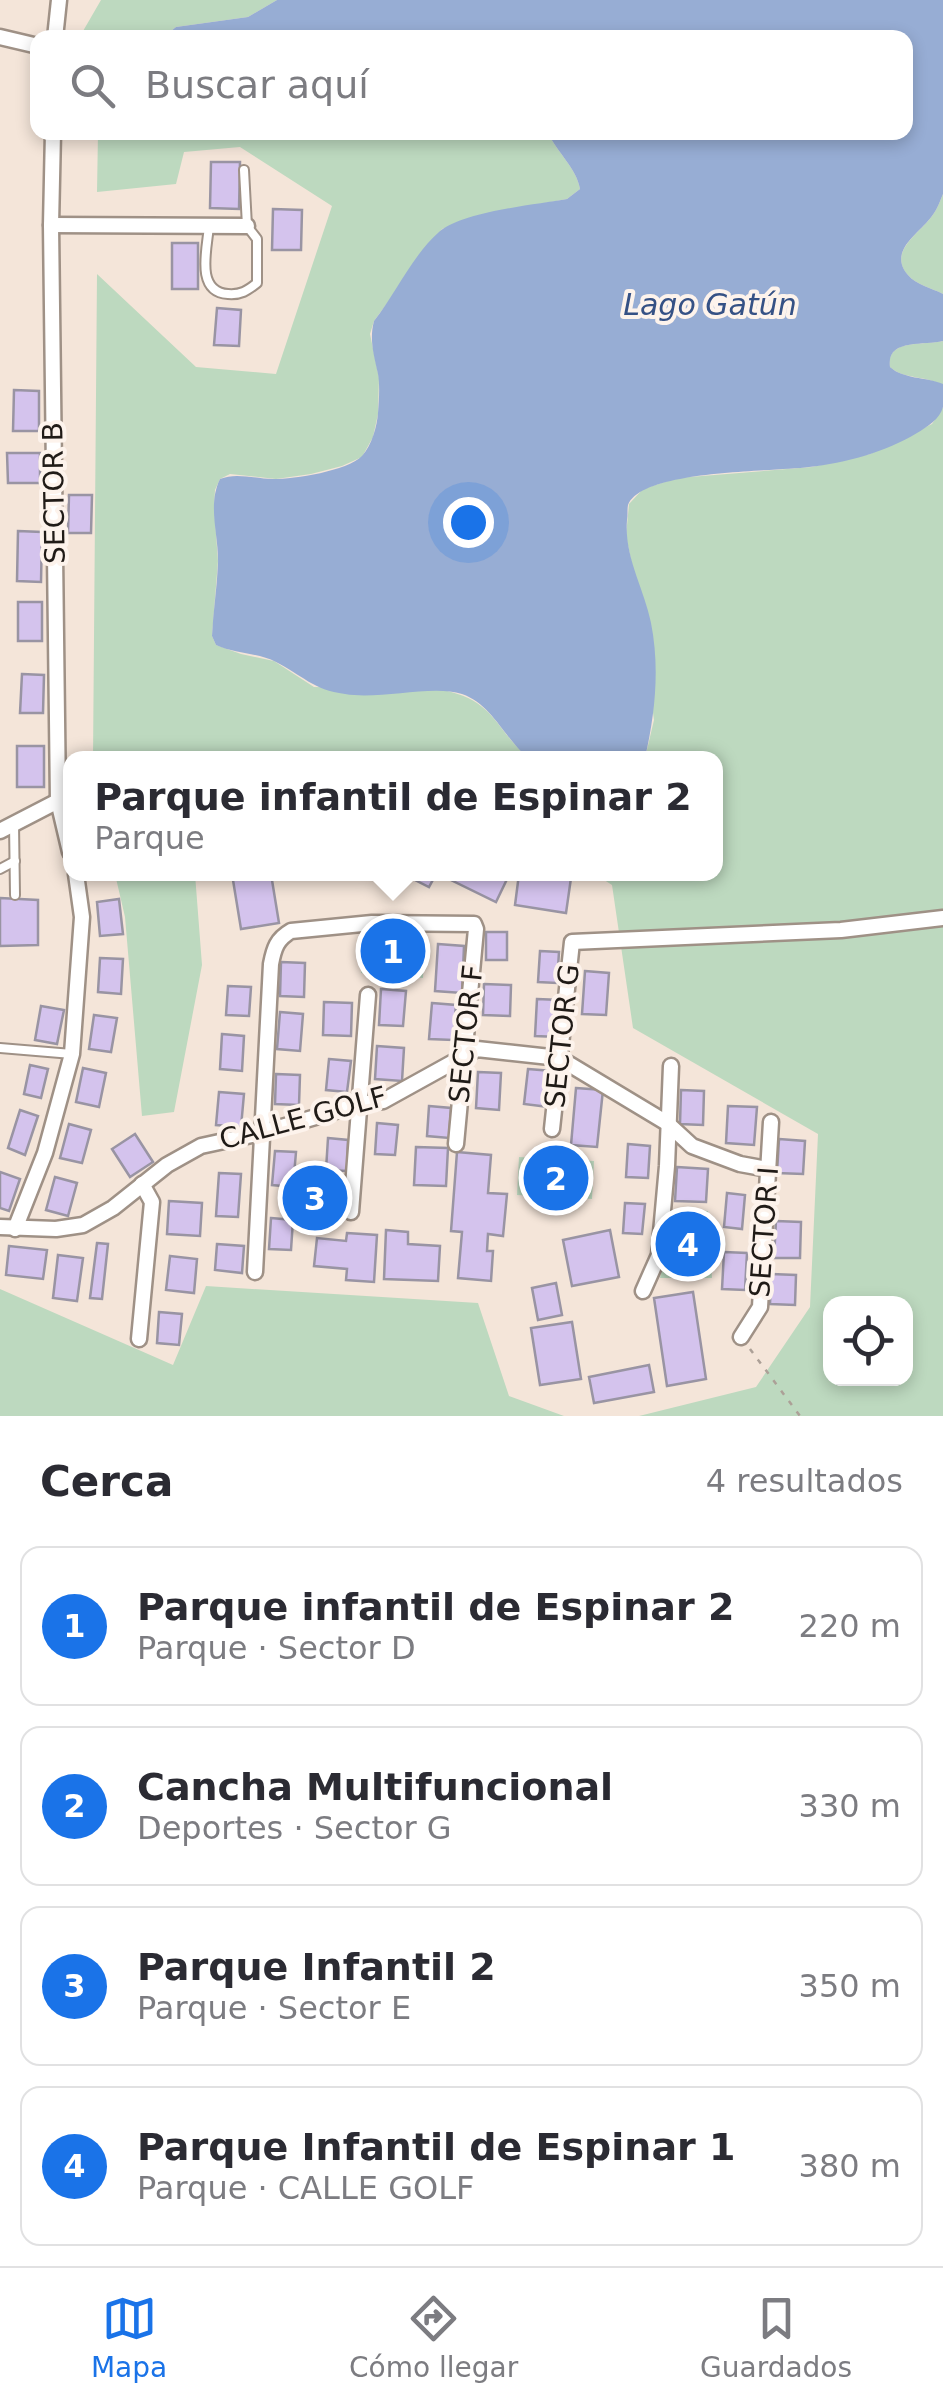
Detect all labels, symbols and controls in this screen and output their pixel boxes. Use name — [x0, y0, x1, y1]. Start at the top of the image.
search box — [30, 30, 913, 140]
icon: search — [65, 58, 120, 113]
text: Buscar aquí — [145, 63, 369, 107]
water label: Lago Gatún — [623, 287, 797, 322]
street label: SECTOR B — [36, 422, 72, 564]
your location — [443, 497, 494, 548]
popup — [63, 751, 723, 881]
text: Parque infantil de Espinar 2 — [94, 775, 692, 819]
text: Parque — [94, 819, 205, 857]
pin: 1 — [360, 914, 426, 988]
street label: SECTOR F — [442, 963, 490, 1105]
street label: SECTOR G — [538, 963, 586, 1109]
street label: CALLE GOLF — [216, 1080, 390, 1156]
pin: 2 — [524, 1140, 588, 1216]
pin: 3 — [282, 1160, 348, 1236]
street label: SECTOR I — [743, 1166, 785, 1298]
pin: 4 — [656, 1206, 720, 1282]
map controls — [823, 1296, 913, 1386]
button: locate — [823, 1296, 913, 1386]
text: Cerca — [40, 1457, 173, 1506]
text: 4 resultados — [706, 1462, 903, 1500]
text: Parque infantil de Espinar 2 — [137, 1585, 734, 1629]
text: 1 — [63, 1607, 86, 1645]
text: 220 m — [799, 1607, 901, 1645]
text: Parque · Sector D — [137, 1629, 416, 1667]
text: Cancha Multifuncional — [137, 1765, 613, 1809]
text: 2 — [63, 1787, 86, 1825]
text: 330 m — [799, 1787, 901, 1825]
text: Deportes · Sector G — [137, 1809, 452, 1847]
text: Parque Infantil 2 — [137, 1945, 496, 1989]
text: 3 — [63, 1967, 86, 2005]
text: 350 m — [799, 1967, 901, 2005]
text: Parque · Sector E — [137, 1989, 411, 2027]
text: Parque Infantil de Espinar 1 — [137, 2125, 735, 2169]
text: 4 — [63, 2147, 86, 2185]
text: 380 m — [799, 2147, 901, 2185]
text: Parque · CALLE GOLF — [137, 2169, 474, 2207]
tab: Mapa — [91, 2291, 167, 2384]
tab: Cómo llegar — [349, 2291, 518, 2384]
tab: Guardados — [700, 2291, 852, 2384]

